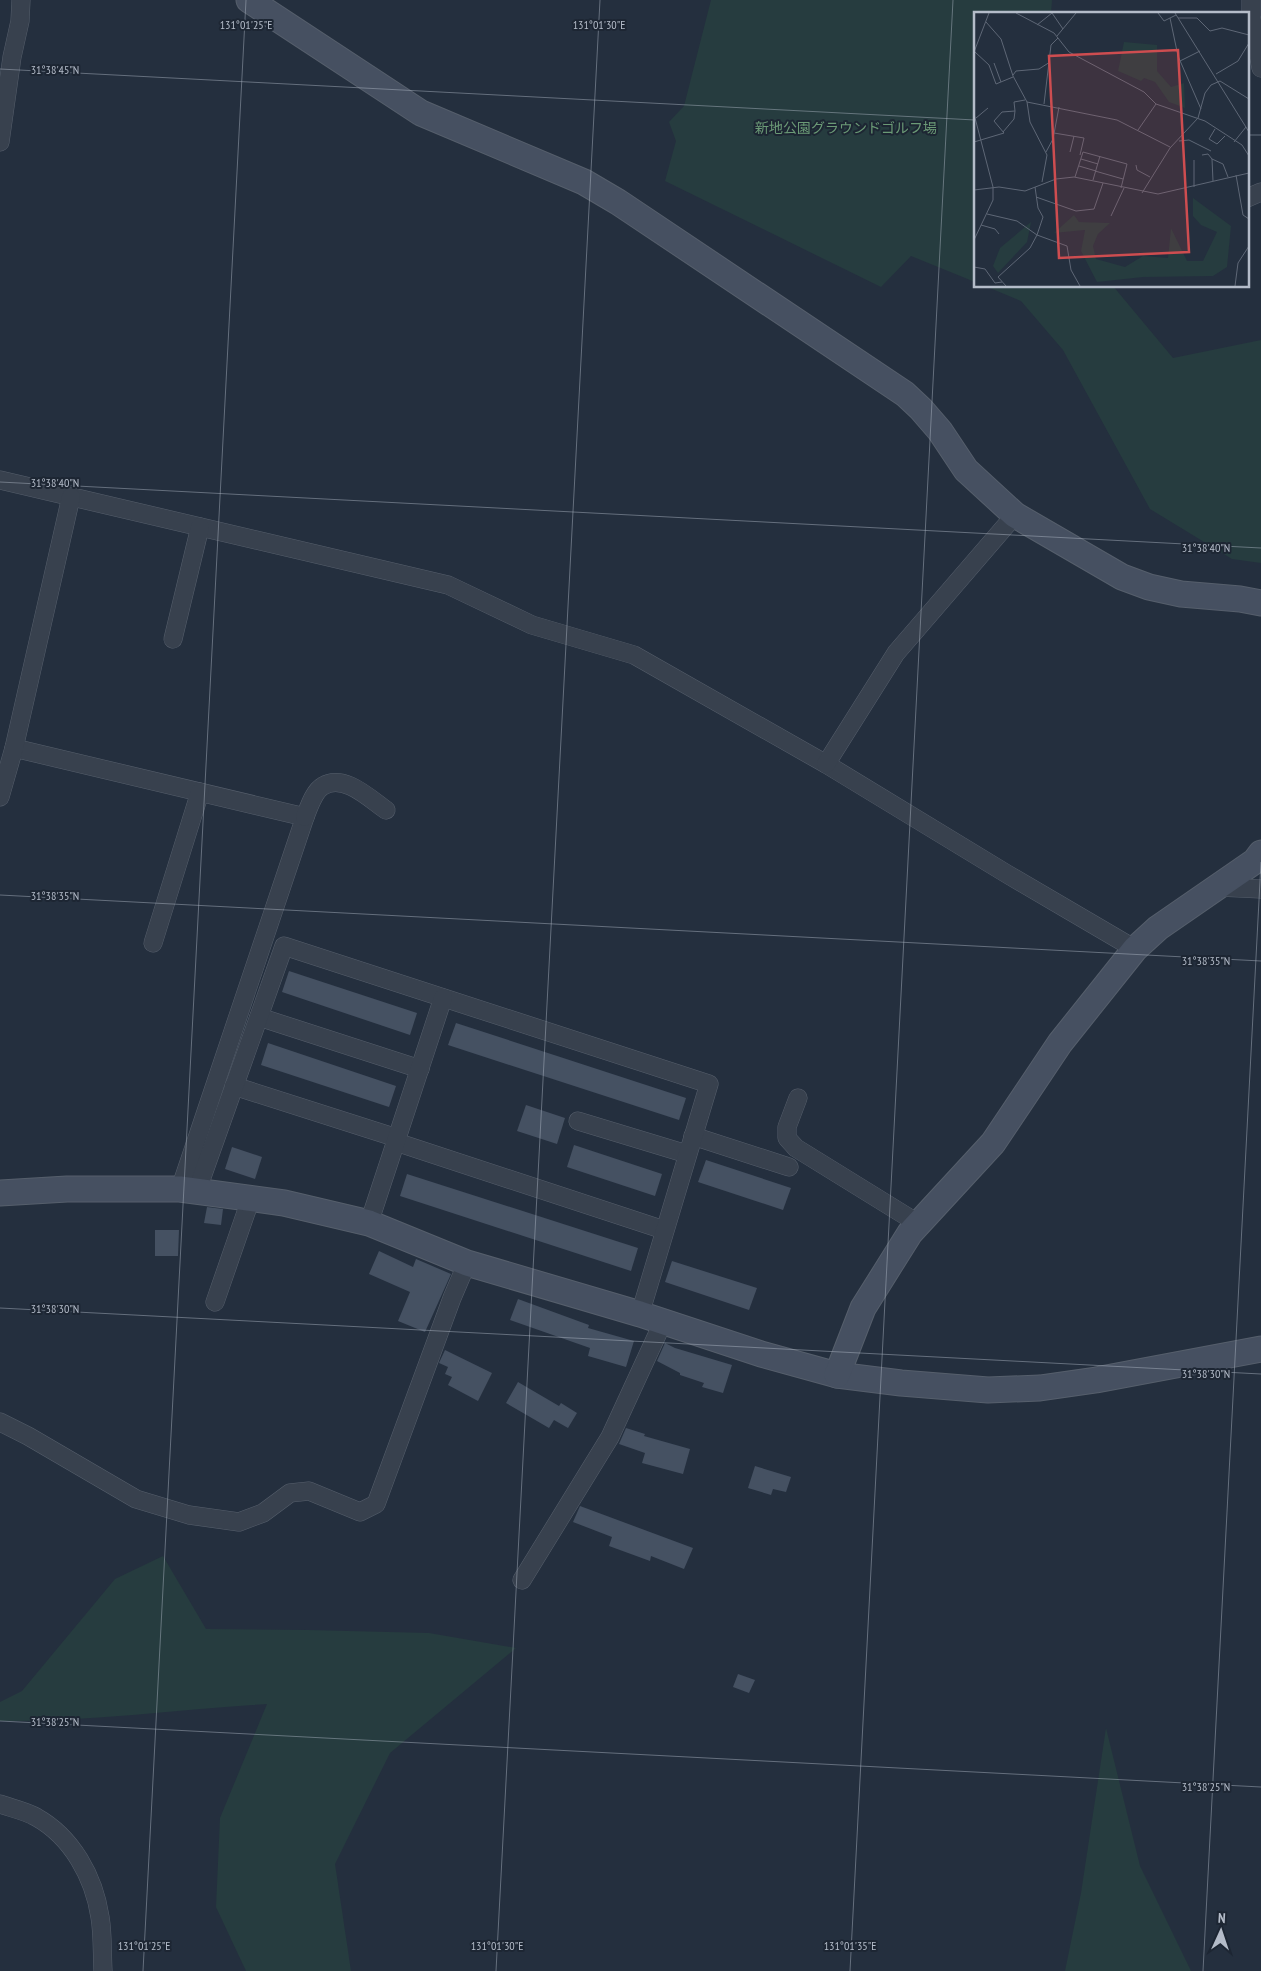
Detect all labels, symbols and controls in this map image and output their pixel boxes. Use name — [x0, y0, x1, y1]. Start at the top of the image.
inset map — [974, 12, 1248, 288]
text: 131°01'25"E — [220, 17, 272, 32]
text: 131°01'30"E — [573, 17, 625, 32]
text: 31°38'45"N — [31, 62, 79, 77]
park label: 新地公園グラウンドゴルフ場 — [755, 119, 937, 137]
text: 31°38'40"N — [31, 475, 79, 490]
text: 31°38'40"N — [1182, 540, 1230, 555]
text: 31°38'35"N — [31, 888, 79, 903]
text: 31°38'35"N — [1182, 953, 1230, 968]
text: 31°38'30"N — [31, 1301, 79, 1316]
text: 31°38'30"N — [1182, 1366, 1230, 1381]
text: 31°38'25"N — [31, 1714, 79, 1729]
text: 31°38'25"N — [1182, 1779, 1230, 1794]
north arrow — [1196, 1906, 1246, 1956]
text: N — [1217, 1909, 1226, 1927]
text: 131°01'25"E — [118, 1938, 170, 1953]
text: 131°01'30"E — [471, 1938, 523, 1953]
text: 131°01'35"E — [824, 1938, 876, 1953]

